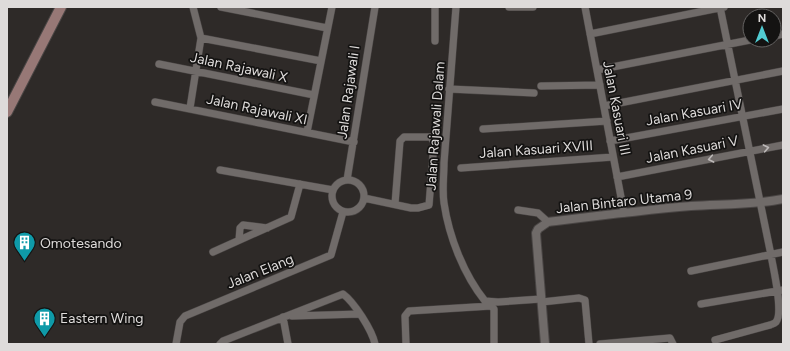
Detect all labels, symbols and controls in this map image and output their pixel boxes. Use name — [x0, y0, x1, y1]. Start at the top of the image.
north arrow — [742, 8, 782, 48]
text: N — [758, 12, 766, 25]
street label: Jalan Rajawali I — [334, 44, 363, 140]
street label: Jalan Rajawali X — [189, 49, 289, 86]
street label: Jalan Kasuari III — [599, 60, 634, 157]
street label: Jalan Rajawali Dalam — [423, 61, 448, 191]
street label: Jalan Rajawali XI — [205, 90, 309, 128]
street label: Jalan Kasuari IV — [644, 96, 744, 129]
street label: Jalan Kasuari V — [644, 132, 740, 167]
street label: Jalan Kasuari XVIII — [479, 137, 593, 162]
one-way arrow — [763, 145, 769, 153]
one-way arrow — [708, 154, 714, 163]
street label: Jalan Bintaro Utama 9 — [555, 186, 693, 217]
building icon: Omotesando — [12, 230, 38, 263]
place label: Omotesando — [40, 235, 122, 252]
street label: Jalan Elang — [224, 250, 296, 293]
building icon: Eastern Wing — [31, 305, 57, 338]
place label: Eastern Wing — [60, 310, 144, 327]

